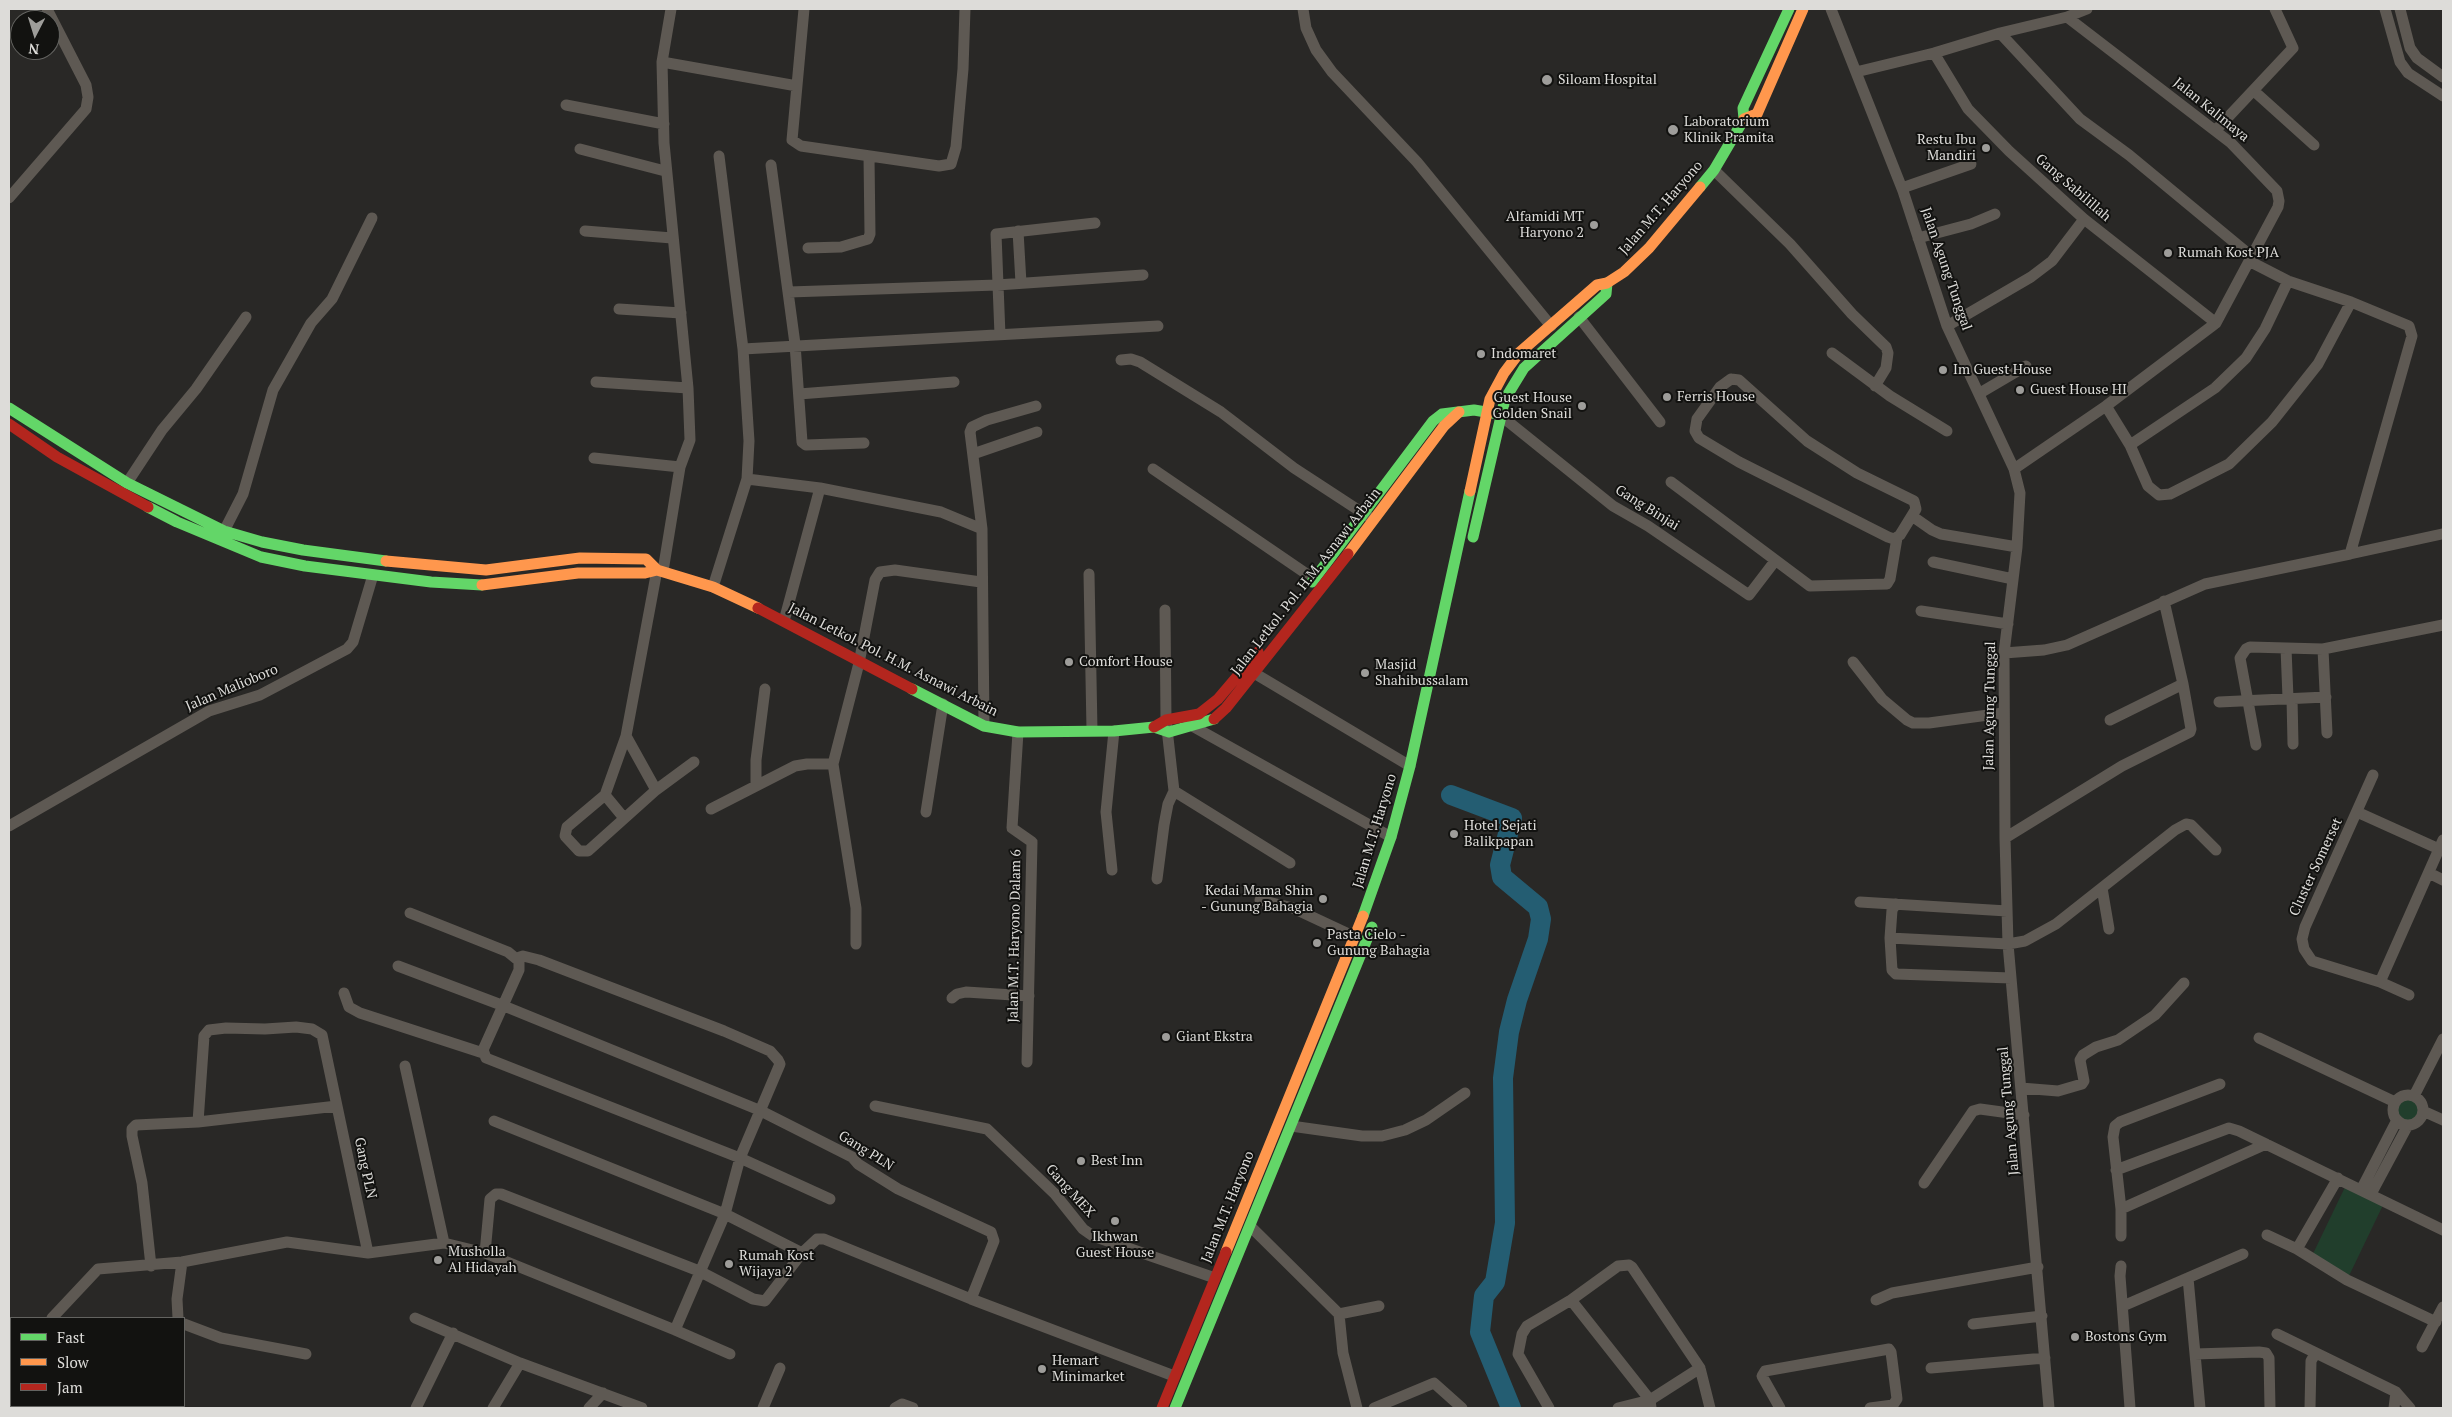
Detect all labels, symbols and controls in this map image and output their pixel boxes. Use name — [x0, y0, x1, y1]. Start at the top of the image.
north arrow — [10, 10, 60, 60]
text: N — [28, 40, 40, 59]
place label: Siloam Hospital — [1558, 72, 1657, 88]
marker: Siloam Hospital — [1540, 73, 1554, 87]
street label: Jalan Kalimaya — [2170, 74, 2252, 146]
place label: Laboratorium Klinik Pramita — [1684, 114, 1774, 146]
marker: Laboratorium Klinik Pramita — [1666, 123, 1680, 137]
place label: Restu Ibu Mandiri — [1917, 132, 1976, 164]
marker: Restu Ibu Mandiri — [1980, 142, 1992, 154]
street label: Gang Sabilillah — [2032, 151, 2114, 225]
street label: Jalan M.T. Haryono — [1616, 158, 1706, 258]
street label: Jalan Agung Tunggal — [1917, 205, 1975, 333]
place label: Alfamidi MT Haryono 2 — [1506, 209, 1584, 242]
marker: Alfamidi MT Haryono 2 — [1588, 219, 1600, 231]
place label: Rumah Kost PJA — [2178, 245, 2279, 261]
marker: Rumah Kost PJA — [2162, 247, 2174, 259]
place label: Indomaret — [1491, 346, 1557, 362]
marker: Indomaret — [1475, 348, 1487, 360]
place label: Im Guest House — [1953, 362, 2052, 378]
marker: Im Guest House — [1937, 364, 1949, 376]
place label: Guest House HI — [2030, 382, 2127, 398]
marker: Guest House HI — [2014, 384, 2026, 396]
place label: Ferris House — [1677, 389, 1755, 405]
place label: Guest House Golden Snail — [1493, 390, 1572, 422]
marker: Ferris House — [1661, 391, 1673, 403]
marker: Guest House Golden Snail — [1576, 400, 1588, 412]
street label: Gang Binjai — [1612, 482, 1682, 534]
street label: Jalan Letkol. Pol. H.M. Asnawi Arbain — [1228, 485, 1384, 679]
street label: Jalan Letkol. Pol. H.M. Asnawi Arbain — [785, 600, 1001, 720]
street label: Jalan Agung Tunggal — [1980, 641, 2000, 771]
place label: Comfort House — [1079, 654, 1173, 670]
marker: Comfort House — [1063, 656, 1075, 668]
place label: Masjid Shahibussalam — [1375, 657, 1468, 690]
street label: Jalan Malioboro — [183, 661, 281, 715]
marker: Masjid Shahibussalam — [1359, 667, 1371, 679]
street label: Jalan M.T. Haryono — [1350, 772, 1400, 890]
street label: Cluster Somerset — [2286, 815, 2346, 919]
place label: Hotel Sejati Balikpapan — [1464, 818, 1537, 850]
marker: Hotel Sejati Balikpapan — [1448, 828, 1460, 840]
street label: Jalan M.T. Haryono Dalam 6 — [1005, 849, 1025, 1023]
place label: Kedai Mama Shin - Gunung Bahagia — [1201, 883, 1313, 916]
marker: Kedai Mama Shin - Gunung Bahagia — [1317, 893, 1329, 905]
place label: Pasta Cielo - Gunung Bahagia — [1327, 927, 1430, 960]
marker: Pasta Cielo - Gunung Bahagia — [1311, 937, 1323, 949]
place label: Giant Ekstra — [1176, 1029, 1253, 1045]
marker: Giant Ekstra — [1160, 1031, 1172, 1043]
street label: Jalan Agung Tunggal — [1995, 1046, 2023, 1176]
street label: Gang PLN — [835, 1127, 897, 1175]
street label: Gang PLN — [350, 1136, 380, 1200]
street label: Jalan M.T. Haryono — [1198, 1149, 1258, 1265]
place label: Best Inn — [1091, 1153, 1143, 1169]
marker: Best Inn — [1075, 1155, 1087, 1167]
street label: Gang MEX — [1042, 1161, 1098, 1221]
marker: Ikhwan Guest House — [1109, 1215, 1121, 1227]
place label: Ikhwan Guest House — [1076, 1229, 1154, 1262]
place label: Musholla Al Hidayah — [448, 1244, 517, 1276]
place label: Rumah Kost Wijaya 2 — [739, 1248, 814, 1280]
marker: Musholla Al Hidayah — [432, 1254, 444, 1266]
marker: Rumah Kost Wijaya 2 — [723, 1258, 735, 1270]
legend — [10, 1317, 185, 1407]
text: Fast — [57, 1327, 85, 1347]
place label: Bostons Gym — [2085, 1329, 2167, 1345]
marker: Bostons Gym — [2069, 1331, 2081, 1343]
text: Slow — [57, 1352, 89, 1372]
place label: Hemart Minimarket — [1052, 1353, 1125, 1385]
marker: Hemart Minimarket — [1036, 1363, 1048, 1375]
text: Jam — [57, 1377, 83, 1397]

